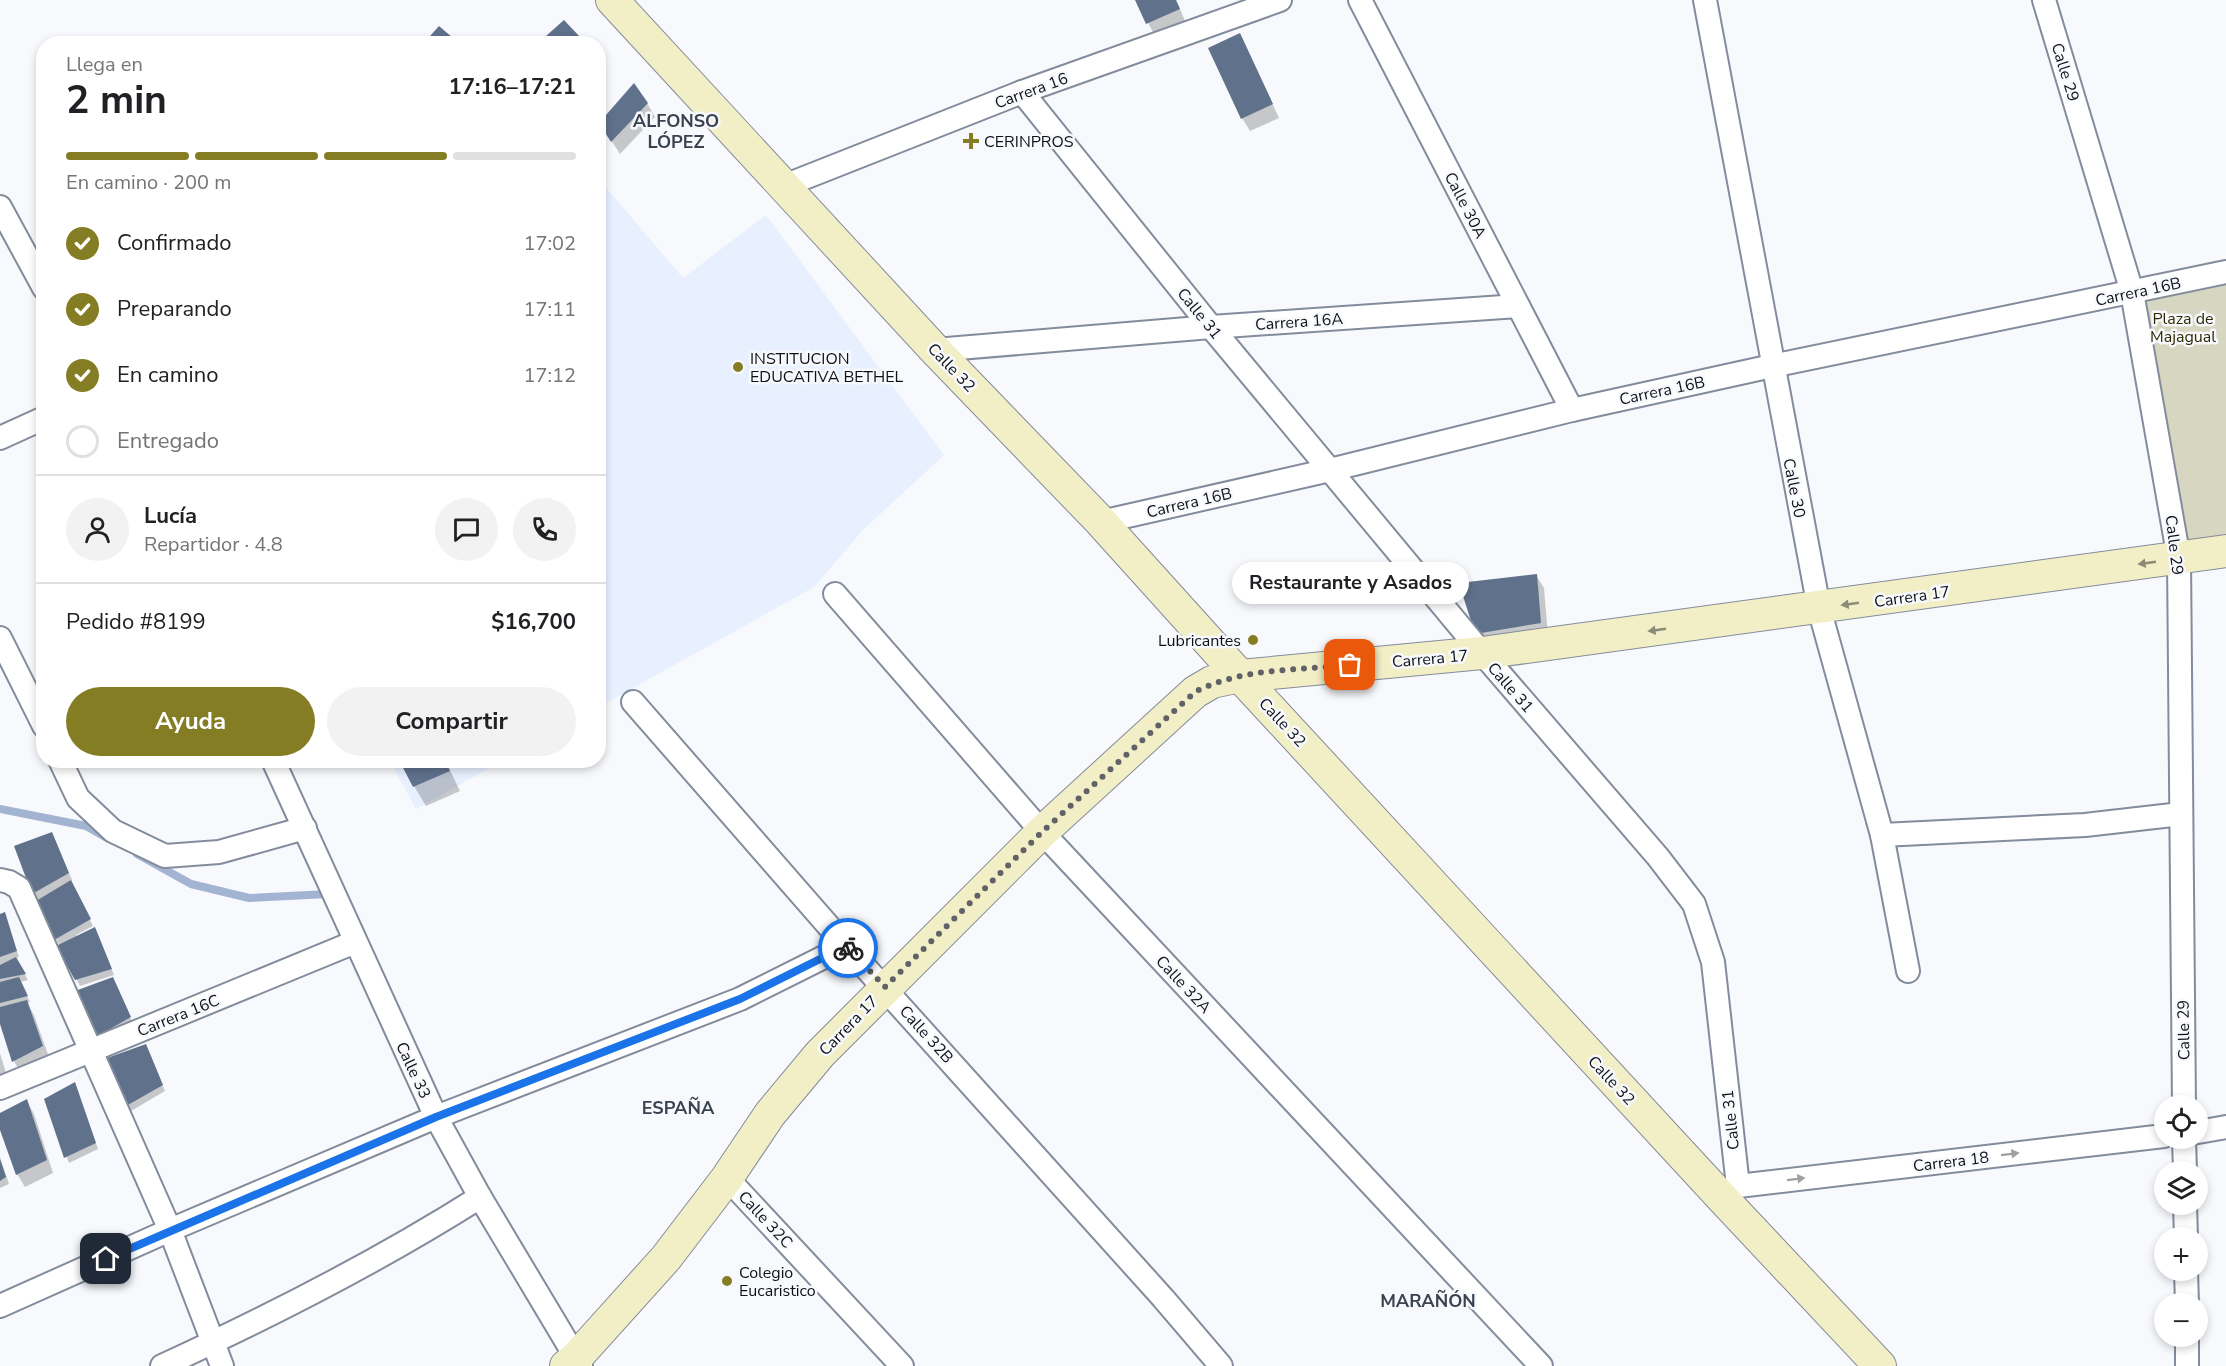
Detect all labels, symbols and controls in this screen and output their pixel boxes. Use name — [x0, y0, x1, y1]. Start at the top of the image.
street label: Calle 29 — [2046, 40, 2084, 104]
text: Llega en — [66, 51, 143, 78]
street label: Carrera 16 — [992, 68, 1071, 114]
text: 17:16–17:21 — [448, 72, 576, 102]
text: 2 min — [66, 74, 167, 127]
district label: ALFONSO LÓPEZ — [633, 109, 719, 154]
place label: CERINPROS — [984, 131, 1074, 153]
marker: CERINPROS — [962, 132, 980, 150]
street label: Calle 30A — [1439, 168, 1491, 243]
text: En camino · 200 m — [66, 169, 231, 196]
icon: check — [66, 227, 99, 260]
text: Confirmado — [117, 228, 232, 258]
text: 17:02 — [523, 230, 576, 257]
street label: Carrera 16B — [2093, 272, 2183, 312]
street label: Calle 31 — [1172, 283, 1227, 344]
icon: check — [66, 293, 99, 326]
text: Preparando — [117, 294, 232, 324]
text: 17:11 — [523, 296, 576, 323]
street label: Carrera 16A — [1254, 308, 1344, 336]
park label: Plaza de Majagual — [2150, 308, 2216, 348]
street label: Calle 32 — [922, 338, 980, 397]
place label: INSTITUCION EDUCATIVA BETHEL — [750, 348, 904, 388]
icon: check — [66, 359, 99, 392]
text: En camino — [117, 360, 218, 390]
marker: INSTITUCION EDUCATIVA BETHEL — [731, 360, 745, 374]
text: 17:12 — [523, 362, 576, 389]
street label: Carrera 16B — [1617, 371, 1707, 411]
text: Entregado — [117, 426, 219, 456]
street label: Calle 30 — [1777, 457, 1811, 520]
street label: Carrera 16B — [1144, 482, 1234, 523]
button: person — [66, 498, 129, 561]
button: chat — [435, 498, 498, 561]
button: phone — [513, 498, 576, 561]
text: Lucía — [144, 501, 197, 531]
street label: Calle 29 — [2159, 514, 2189, 576]
text: Repartidor · 4.8 — [144, 531, 283, 558]
one-way arrow — [2138, 558, 2157, 568]
callout: Restaurante y Asados — [1232, 563, 1468, 605]
text: Restaurante y Asados — [1249, 569, 1452, 596]
street label: Carrera 17 — [1873, 581, 1951, 613]
one-way arrow — [1841, 600, 1860, 609]
text: Pedido #8199 — [66, 607, 206, 637]
text: $16,700 — [491, 607, 576, 637]
one-way arrow — [1647, 625, 1666, 634]
place label: Lubricantes — [1158, 630, 1241, 652]
marker: Lubricantes — [1246, 633, 1260, 647]
pin — [1324, 639, 1375, 690]
street label: Carrera 17 — [1391, 645, 1469, 673]
icon: bag — [1333, 648, 1366, 681]
street label: Calle 31 — [1482, 658, 1538, 718]
button: Ayuda — [66, 687, 315, 756]
button: Compartir — [327, 687, 576, 756]
street label: Calle 32 — [1254, 693, 1311, 752]
courier — [818, 918, 878, 978]
icon: bike — [832, 932, 865, 965]
street label: Calle 32A — [1151, 951, 1216, 1019]
street label: Carrera 16C — [134, 989, 223, 1042]
street label: Carrera 17 — [814, 991, 883, 1061]
street label: Calle 29 — [2172, 1000, 2196, 1060]
street label: Calle 32B — [894, 1001, 958, 1068]
street label: Calle 33 — [390, 1038, 436, 1102]
street label: Calle 32 — [1583, 1051, 1640, 1110]
street label: Calle 31 — [1717, 1089, 1745, 1151]
map controls — [2154, 1095, 2208, 1347]
button: locate — [2154, 1095, 2208, 1149]
district label: ESPAÑA — [642, 1096, 715, 1120]
street label: Carrera 18 — [1912, 1146, 1990, 1178]
one-way arrow — [2001, 1149, 2020, 1159]
button: layers — [2154, 1161, 2208, 1215]
one-way arrow — [1786, 1175, 1805, 1184]
street label: Calle 32C — [733, 1186, 798, 1253]
button: + — [2154, 1227, 2208, 1281]
pin — [80, 1233, 131, 1284]
icon: home — [89, 1242, 122, 1275]
place label: Colegio Eucaristico — [739, 1262, 816, 1302]
marker: Colegio Eucaristico — [720, 1274, 734, 1288]
district label: MARAÑÓN — [1380, 1289, 1476, 1313]
button: − — [2154, 1293, 2208, 1347]

